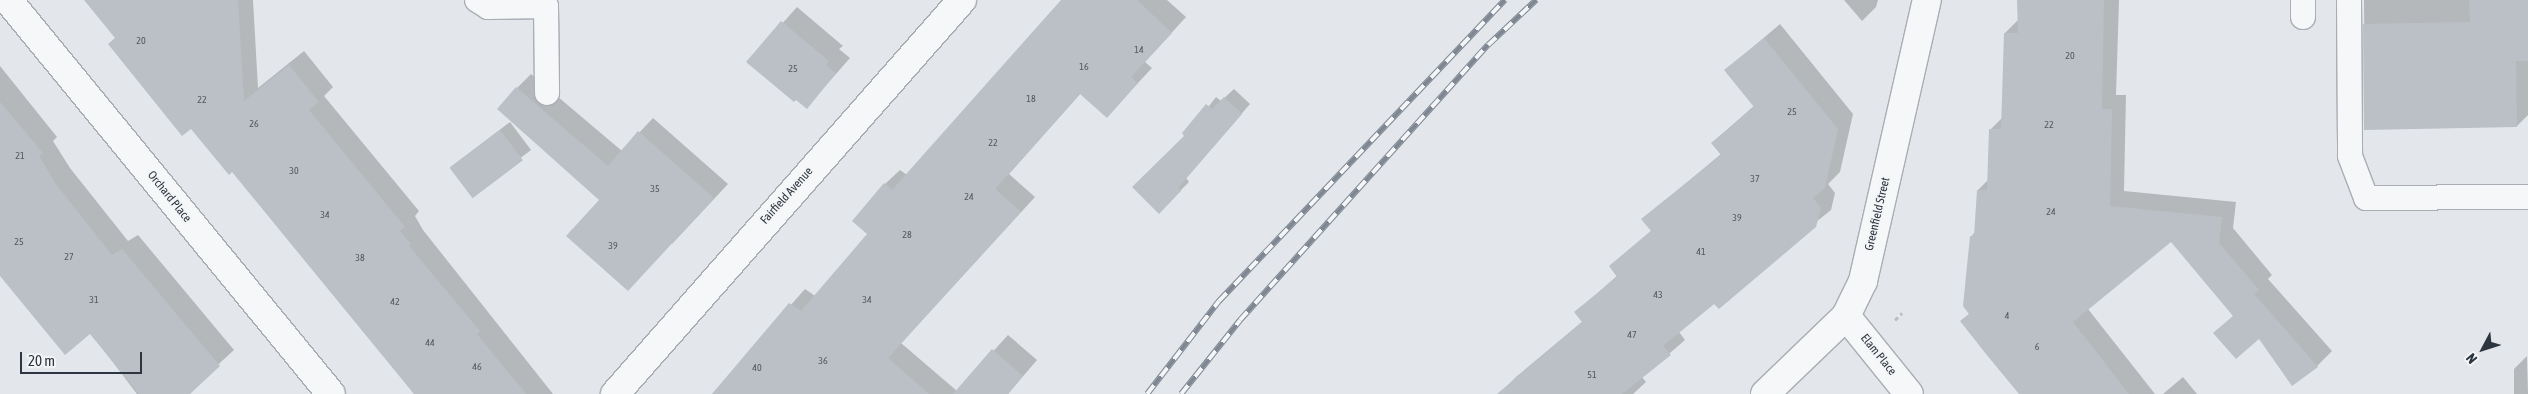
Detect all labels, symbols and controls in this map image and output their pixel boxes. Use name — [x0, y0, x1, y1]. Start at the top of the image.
house number: 20 — [136, 35, 146, 47]
house number: 14 — [1134, 44, 1144, 56]
house number: 20 — [2065, 50, 2075, 62]
house number: 16 — [1079, 61, 1089, 73]
house number: 25 — [788, 63, 798, 75]
house number: 18 — [1026, 93, 1036, 105]
house number: 22 — [197, 94, 207, 106]
house number: 25 — [1787, 106, 1797, 118]
house number: 26 — [249, 118, 259, 130]
house number: 22 — [2044, 119, 2054, 131]
house number: 22 — [988, 137, 998, 149]
house number: 21 — [15, 150, 25, 162]
house number: 30 — [289, 165, 299, 177]
street label: Fairfield Avenue — [758, 165, 816, 227]
street label: Orchard Place — [144, 168, 194, 226]
house number: 37 — [1750, 173, 1760, 185]
street label: Greenfield Street — [1863, 176, 1893, 252]
house number: 35 — [650, 183, 660, 195]
house number: 24 — [964, 191, 974, 203]
house number: 24 — [2046, 206, 2056, 218]
house number: 34 — [320, 209, 330, 221]
house number: 39 — [1732, 212, 1742, 224]
house number: 28 — [902, 229, 912, 241]
house number: 25 — [14, 236, 24, 248]
house number: 39 — [608, 240, 618, 252]
house number: 41 — [1696, 246, 1706, 258]
house number: 27 — [64, 251, 74, 263]
house number: 38 — [355, 252, 365, 264]
house number: 43 — [1653, 289, 1663, 301]
house number: 31 — [89, 294, 99, 306]
house number: 34 — [862, 294, 872, 306]
house number: 42 — [390, 296, 400, 308]
house number: 4 — [2005, 310, 2009, 322]
north arrow — [2458, 324, 2508, 374]
house number: 47 — [1627, 329, 1637, 341]
street label: Elam Place — [1857, 332, 1899, 378]
house number: 44 — [425, 337, 435, 349]
house number: 6 — [2035, 341, 2039, 353]
scale bar — [22, 342, 145, 374]
text: N — [2463, 350, 2480, 367]
text: 20 m — [28, 352, 55, 369]
house number: 36 — [818, 355, 828, 367]
house number: 46 — [472, 361, 482, 373]
house number: 40 — [752, 362, 762, 374]
house number: 51 — [1587, 369, 1597, 381]

